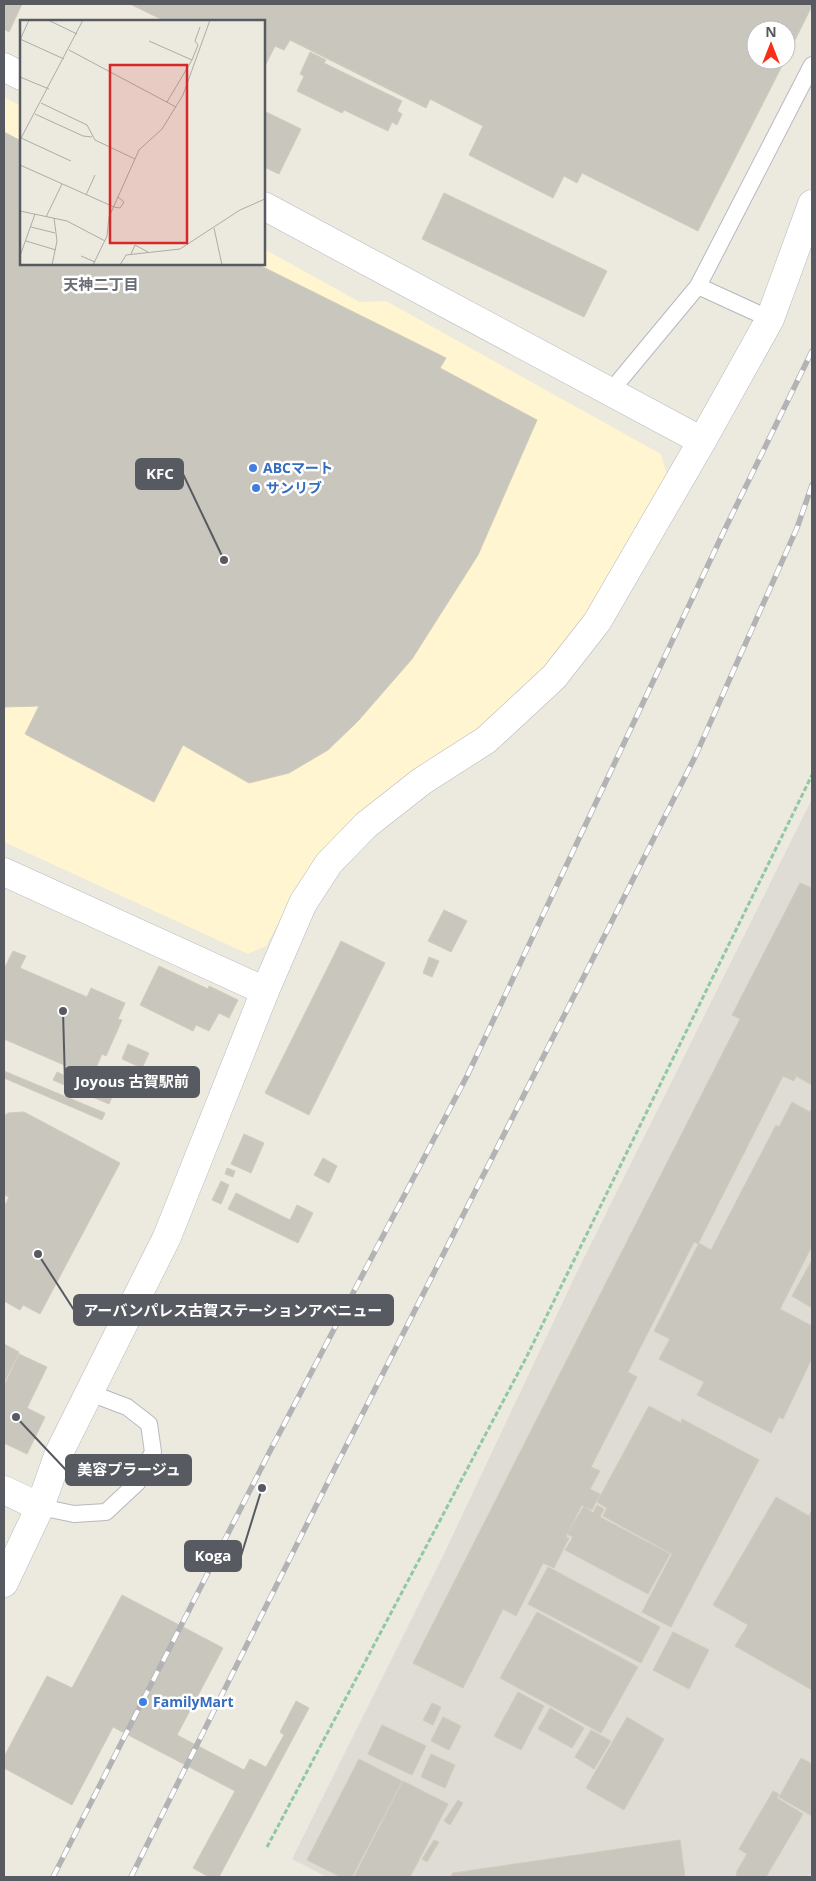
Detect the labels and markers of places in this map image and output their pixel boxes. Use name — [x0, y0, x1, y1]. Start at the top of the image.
place label: ABCマート — [263, 458, 333, 477]
callout: KFC — [136, 459, 183, 489]
marker: ABCマート — [247, 462, 259, 474]
place label: サンリブ — [266, 478, 322, 497]
marker: サンリブ — [250, 482, 262, 494]
callout: Joyous 古賀駅前 — [65, 1067, 199, 1097]
callout: アーバンパレス古賀ステーションアベニュー — [74, 1295, 393, 1325]
callout: 美容プラージュ — [66, 1455, 191, 1485]
callout: Koga — [185, 1541, 241, 1571]
place label: FamilyMart — [153, 1692, 234, 1711]
marker: FamilyMart — [137, 1696, 149, 1708]

